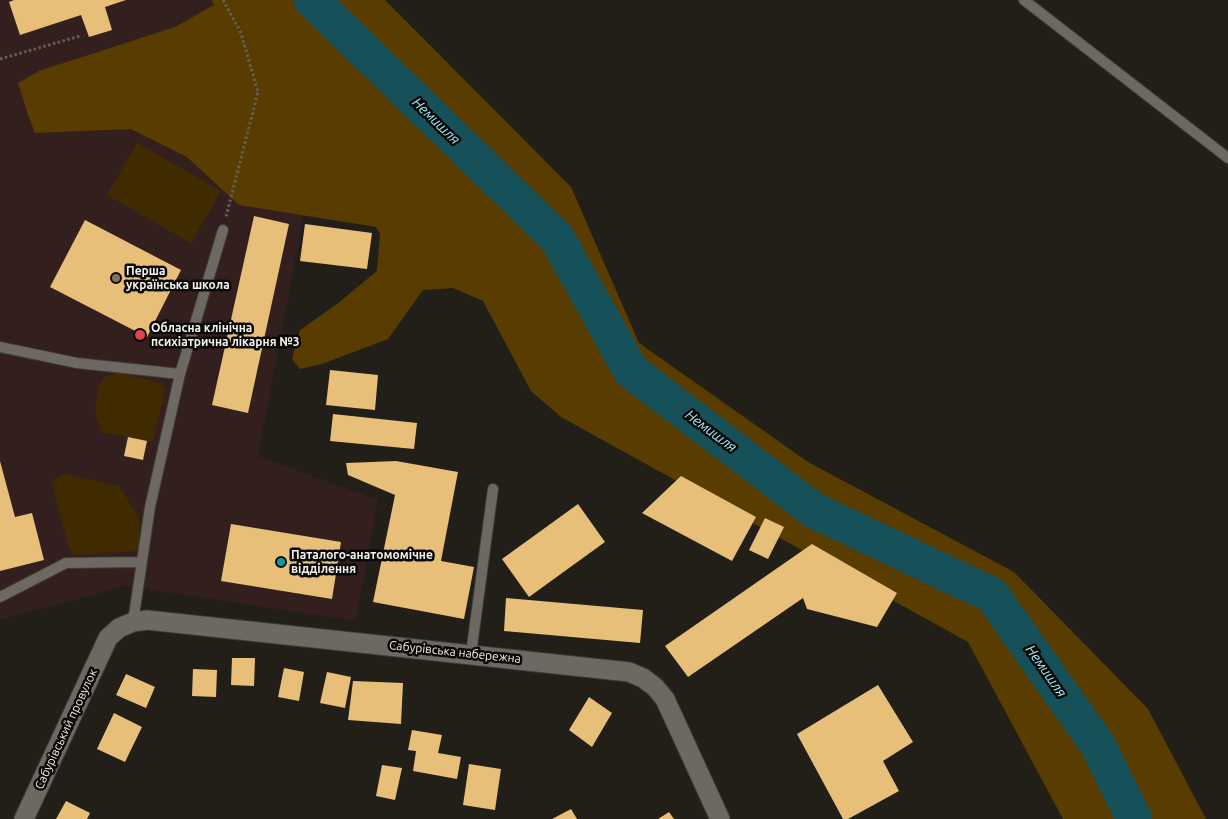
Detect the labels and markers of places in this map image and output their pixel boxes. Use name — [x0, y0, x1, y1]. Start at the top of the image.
place label: Перша українська школа — [126, 264, 230, 292]
marker: Перша українська школа — [110, 272, 122, 284]
place label: Обласна клінічна психіатрична лікарня №3 — [151, 321, 300, 349]
marker: Обласна клінічна психіатрична лікарня №3 — [133, 328, 147, 342]
place label: Паталого-анатомомічне відділення — [291, 548, 433, 576]
marker: Паталого-анатомомічне відділення — [275, 556, 287, 568]

